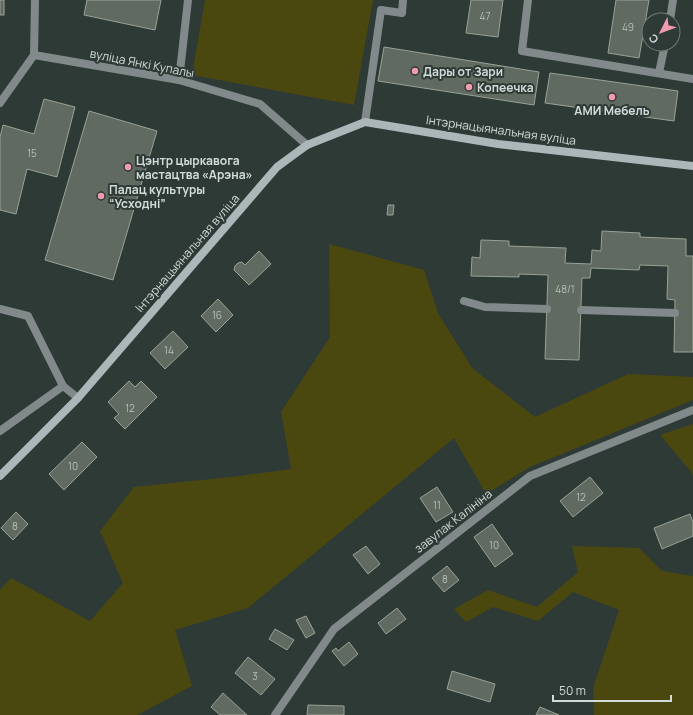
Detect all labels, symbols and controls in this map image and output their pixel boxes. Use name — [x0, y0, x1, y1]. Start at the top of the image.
house number: 47 — [480, 9, 490, 23]
north arrow — [641, 12, 681, 52]
house number: 49 — [622, 20, 634, 34]
text: С — [645, 31, 661, 47]
street label: вуліца Янкі Купалы — [88, 45, 196, 81]
place label: Дары от Зари — [423, 63, 503, 80]
marker: Дары от Зари — [410, 66, 420, 76]
place label: Копеечка — [477, 79, 534, 96]
marker: Копеечка — [464, 82, 474, 92]
marker: АМИ Мебель — [607, 92, 617, 102]
place label: АМИ Мебель — [574, 102, 650, 119]
street label: Інтэрнацыянальная вуліца — [425, 111, 577, 149]
house number: 15 — [27, 146, 37, 160]
place label: Цэнтр цыркавога мастацтва «Арэна» — [136, 152, 253, 183]
marker: Цэнтр цыркавога мастацтва «Арэна» — [123, 162, 133, 172]
place label: Палац культуры “Усходні” — [109, 181, 205, 212]
street label: Інтэрнацыянальная вуліца — [131, 190, 243, 316]
marker: Палац культуры “Усходні” — [96, 191, 106, 201]
house number: 48/1 — [555, 282, 575, 296]
house number: 16 — [212, 308, 222, 322]
house number: 14 — [164, 343, 174, 357]
house number: 12 — [125, 401, 135, 415]
house number: 10 — [68, 459, 78, 473]
street label: завулак Калініна — [411, 485, 495, 557]
house number: 12 — [576, 490, 586, 504]
house number: 11 — [433, 498, 441, 512]
house number: 8 — [12, 519, 18, 533]
house number: 10 — [489, 538, 499, 552]
house number: 8 — [442, 572, 448, 586]
house number: 3 — [252, 669, 258, 683]
scale bar — [553, 677, 671, 703]
text: 50 m — [559, 682, 586, 699]

